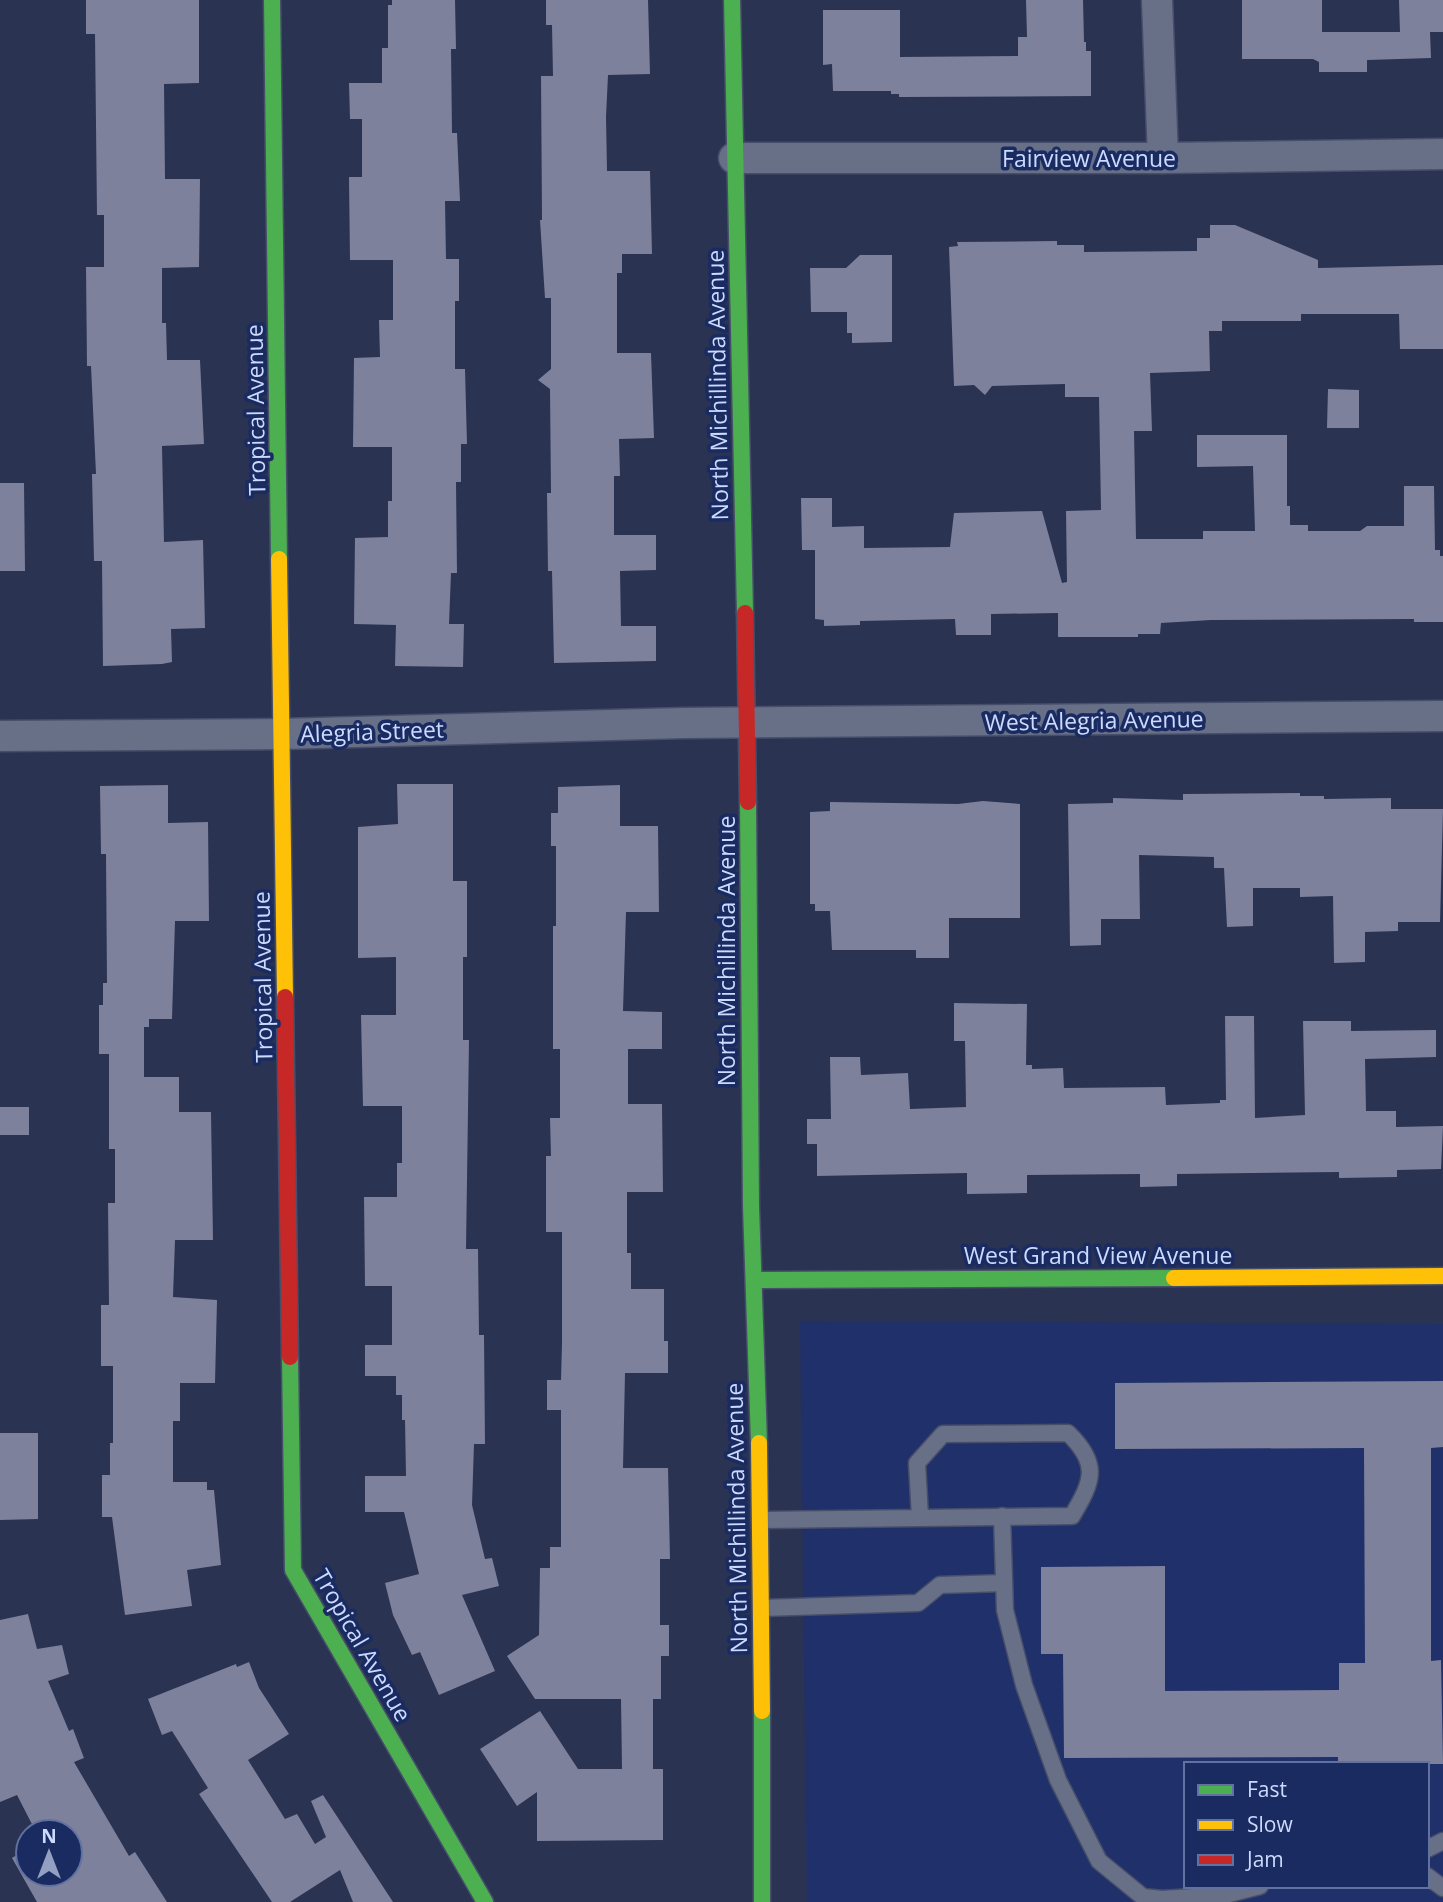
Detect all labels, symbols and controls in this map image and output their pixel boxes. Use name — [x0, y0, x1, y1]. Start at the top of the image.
street label: Fairview Avenue — [1002, 142, 1176, 174]
street label: North Michillinda Avenue — [699, 249, 735, 521]
street label: Tropical Avenue — [238, 324, 272, 496]
street label: West Alegria Avenue — [984, 702, 1204, 738]
street label: Alegria Street — [300, 712, 444, 750]
street label: North Michillinda Avenue — [710, 816, 742, 1086]
street label: Tropical Avenue — [245, 891, 279, 1063]
street label: West Grand View Avenue — [964, 1239, 1232, 1271]
street label: North Michillinda Avenue — [718, 1382, 754, 1654]
street label: Tropical Avenue — [306, 1563, 420, 1727]
legend — [1184, 1762, 1429, 1888]
text: Fast — [1247, 1775, 1287, 1803]
text: Slow — [1247, 1810, 1293, 1838]
north arrow — [14, 1818, 84, 1888]
text: N — [41, 1823, 57, 1849]
text: Jam — [1245, 1845, 1284, 1873]

